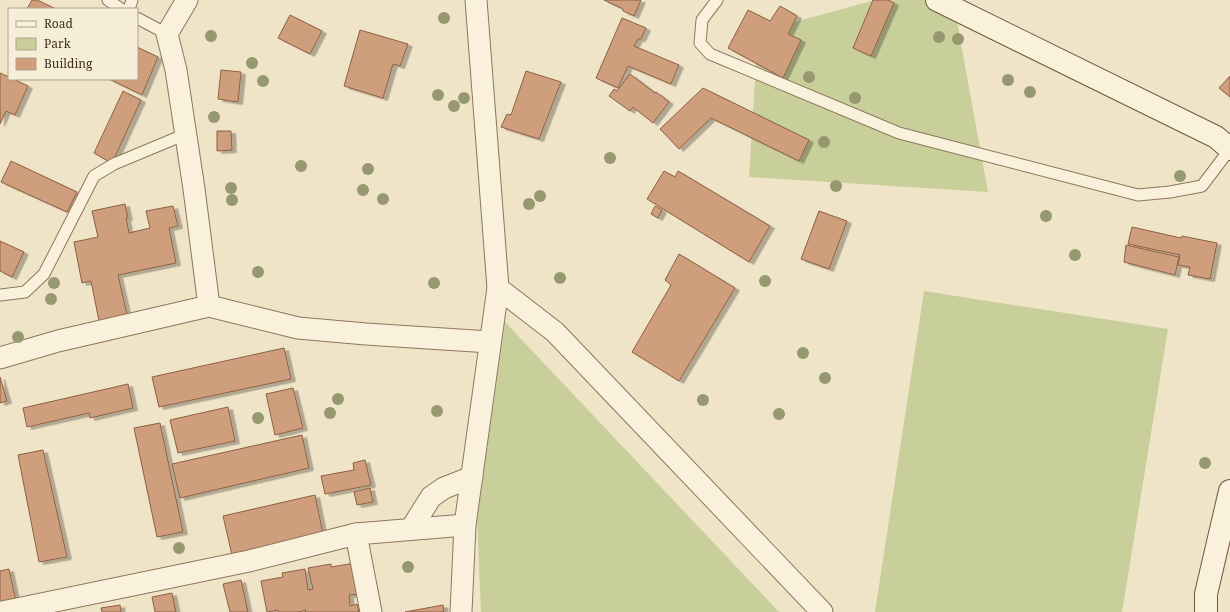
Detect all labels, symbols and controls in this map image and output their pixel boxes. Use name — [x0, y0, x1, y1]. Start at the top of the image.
legend — [8, 8, 138, 80]
text: Road — [44, 15, 74, 32]
text: Park — [44, 35, 72, 52]
text: Building — [44, 55, 93, 72]

